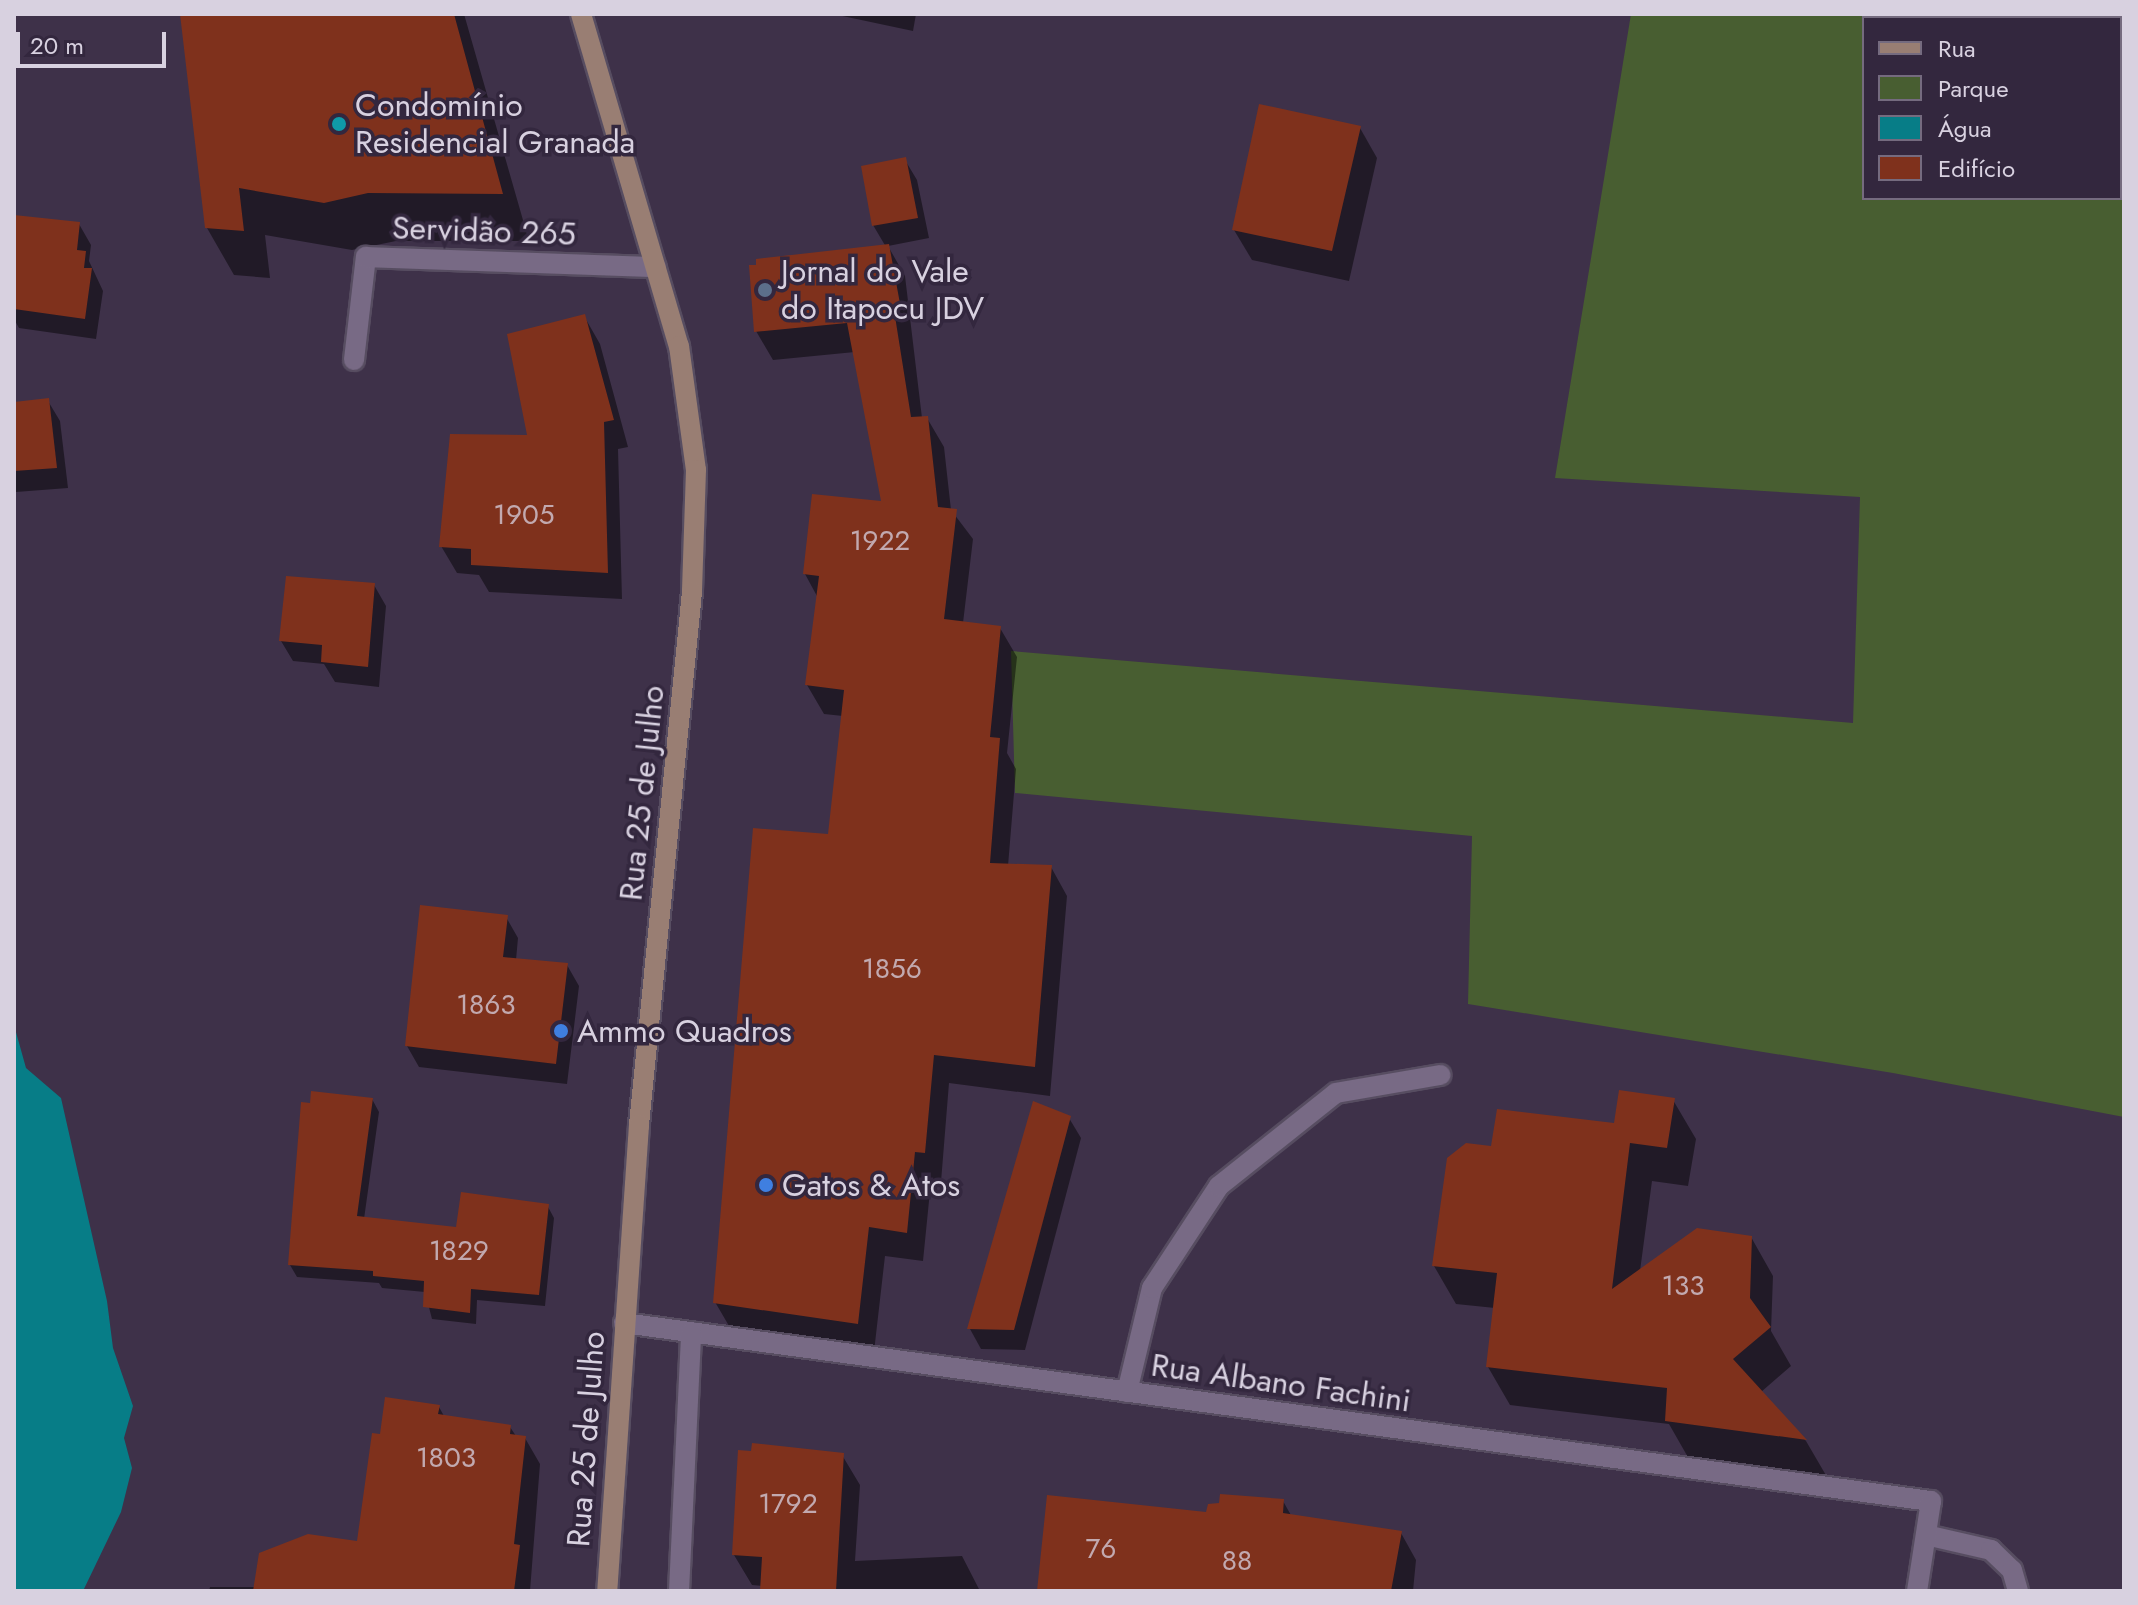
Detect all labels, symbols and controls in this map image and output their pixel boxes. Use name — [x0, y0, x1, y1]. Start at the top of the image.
scale bar — [20, 16, 170, 66]
legend — [1862, 16, 2122, 200]
text: 20 m — [30, 28, 84, 63]
text: Rua — [1938, 31, 1976, 66]
text: Parque — [1938, 71, 2009, 106]
place label: Condomínio Residencial Granada — [355, 87, 635, 162]
text: Água — [1938, 111, 1992, 146]
marker: Condomínio Residencial Granada — [330, 115, 348, 133]
text: Edifício — [1938, 151, 2015, 186]
street label: Servidão 265 — [391, 209, 577, 253]
place label: Jornal do Vale do Itapocu JDV — [781, 253, 984, 328]
marker: Jornal do Vale do Itapocu JDV — [756, 281, 774, 299]
house number: 1905 — [493, 498, 555, 532]
house number: 1922 — [850, 524, 910, 558]
street label: Rua 25 de Julho — [612, 684, 672, 902]
house number: 1856 — [862, 952, 922, 986]
house number: 1863 — [456, 988, 516, 1022]
place label: Ammo Quadros — [577, 1012, 792, 1050]
marker: Ammo Quadros — [552, 1022, 570, 1040]
place label: Gatos & Atos — [782, 1166, 960, 1204]
marker: Gatos & Atos — [757, 1176, 775, 1194]
house number: 1829 — [429, 1234, 489, 1268]
house number: 133 — [1661, 1269, 1705, 1303]
street label: Rua 25 de Julho — [559, 1330, 613, 1548]
street label: Rua Albano Fachini — [1149, 1346, 1413, 1420]
house number: 1803 — [416, 1441, 476, 1475]
house number: 1792 — [758, 1487, 818, 1521]
house number: 76 — [1086, 1532, 1116, 1566]
house number: 88 — [1222, 1544, 1252, 1578]

